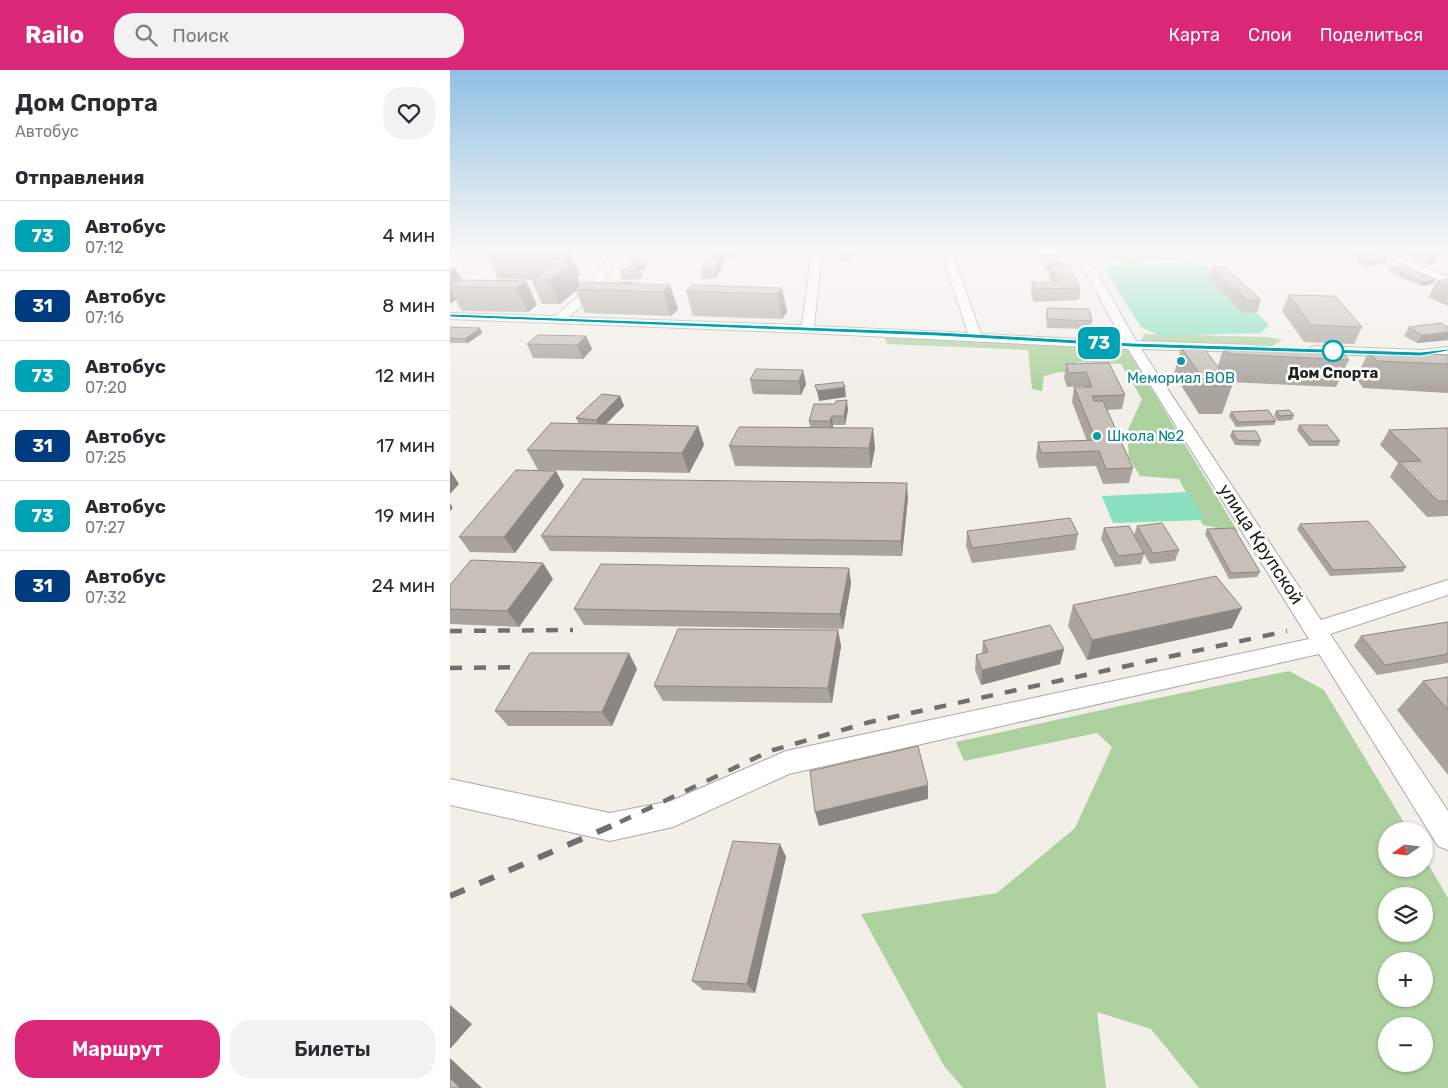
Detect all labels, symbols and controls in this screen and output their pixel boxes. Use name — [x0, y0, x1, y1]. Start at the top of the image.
search box — [114, 13, 464, 58]
text: Railo — [25, 21, 84, 49]
icon: search — [132, 21, 160, 49]
text: Поиск — [172, 24, 229, 47]
text: Карта — [1169, 24, 1220, 46]
text: Слои — [1248, 24, 1292, 46]
text: Поделиться — [1320, 24, 1423, 46]
button: heart — [383, 87, 435, 139]
text: Дом Спорта — [15, 89, 158, 117]
text: Автобус — [15, 122, 79, 141]
text: Отправления — [15, 166, 145, 189]
text: Автобус — [85, 215, 166, 238]
text: 4 мин — [382, 224, 435, 247]
text: 73 — [31, 225, 54, 247]
text: 07:12 — [85, 238, 124, 257]
text: Автобус — [85, 285, 166, 308]
text: 8 мин — [382, 294, 435, 317]
text: 31 — [32, 295, 53, 317]
text: 07:16 — [85, 308, 124, 327]
line badge: 73 — [1076, 327, 1122, 359]
text: 73 — [1088, 332, 1110, 354]
marker: Дом Спорта — [1322, 340, 1344, 362]
text: Автобус — [85, 355, 166, 378]
marker: Мемориал ВОВ — [1175, 355, 1187, 367]
text: 12 мин — [375, 364, 435, 387]
place label: Дом Спорта — [1288, 364, 1378, 382]
text: 73 — [31, 365, 54, 387]
place label: Мемориал ВОВ — [1127, 369, 1235, 387]
text: 07:20 — [85, 378, 127, 397]
text: Автобус — [85, 425, 166, 448]
place label: Школа №2 — [1107, 427, 1185, 445]
marker: Школа №2 — [1091, 430, 1103, 442]
text: 17 мин — [376, 434, 435, 457]
text: 31 — [32, 435, 53, 457]
text: 07:25 — [85, 448, 126, 467]
street label: улица Крупской — [1214, 480, 1308, 608]
text: Автобус — [85, 495, 166, 518]
text: 19 мин — [375, 504, 435, 527]
text: 73 — [31, 505, 54, 527]
text: 07:27 — [85, 518, 125, 537]
text: Автобус — [85, 565, 166, 588]
text: 24 мин — [371, 574, 435, 597]
text: 31 — [32, 575, 53, 597]
text: 07:32 — [85, 588, 126, 607]
north arrow — [1378, 822, 1432, 878]
map controls — [1378, 822, 1433, 1072]
button: layers — [1378, 887, 1433, 942]
button: + — [1378, 952, 1433, 1007]
button: − — [1378, 1017, 1433, 1072]
button: Маршрут — [15, 1020, 220, 1078]
button: Билеты — [230, 1020, 435, 1078]

